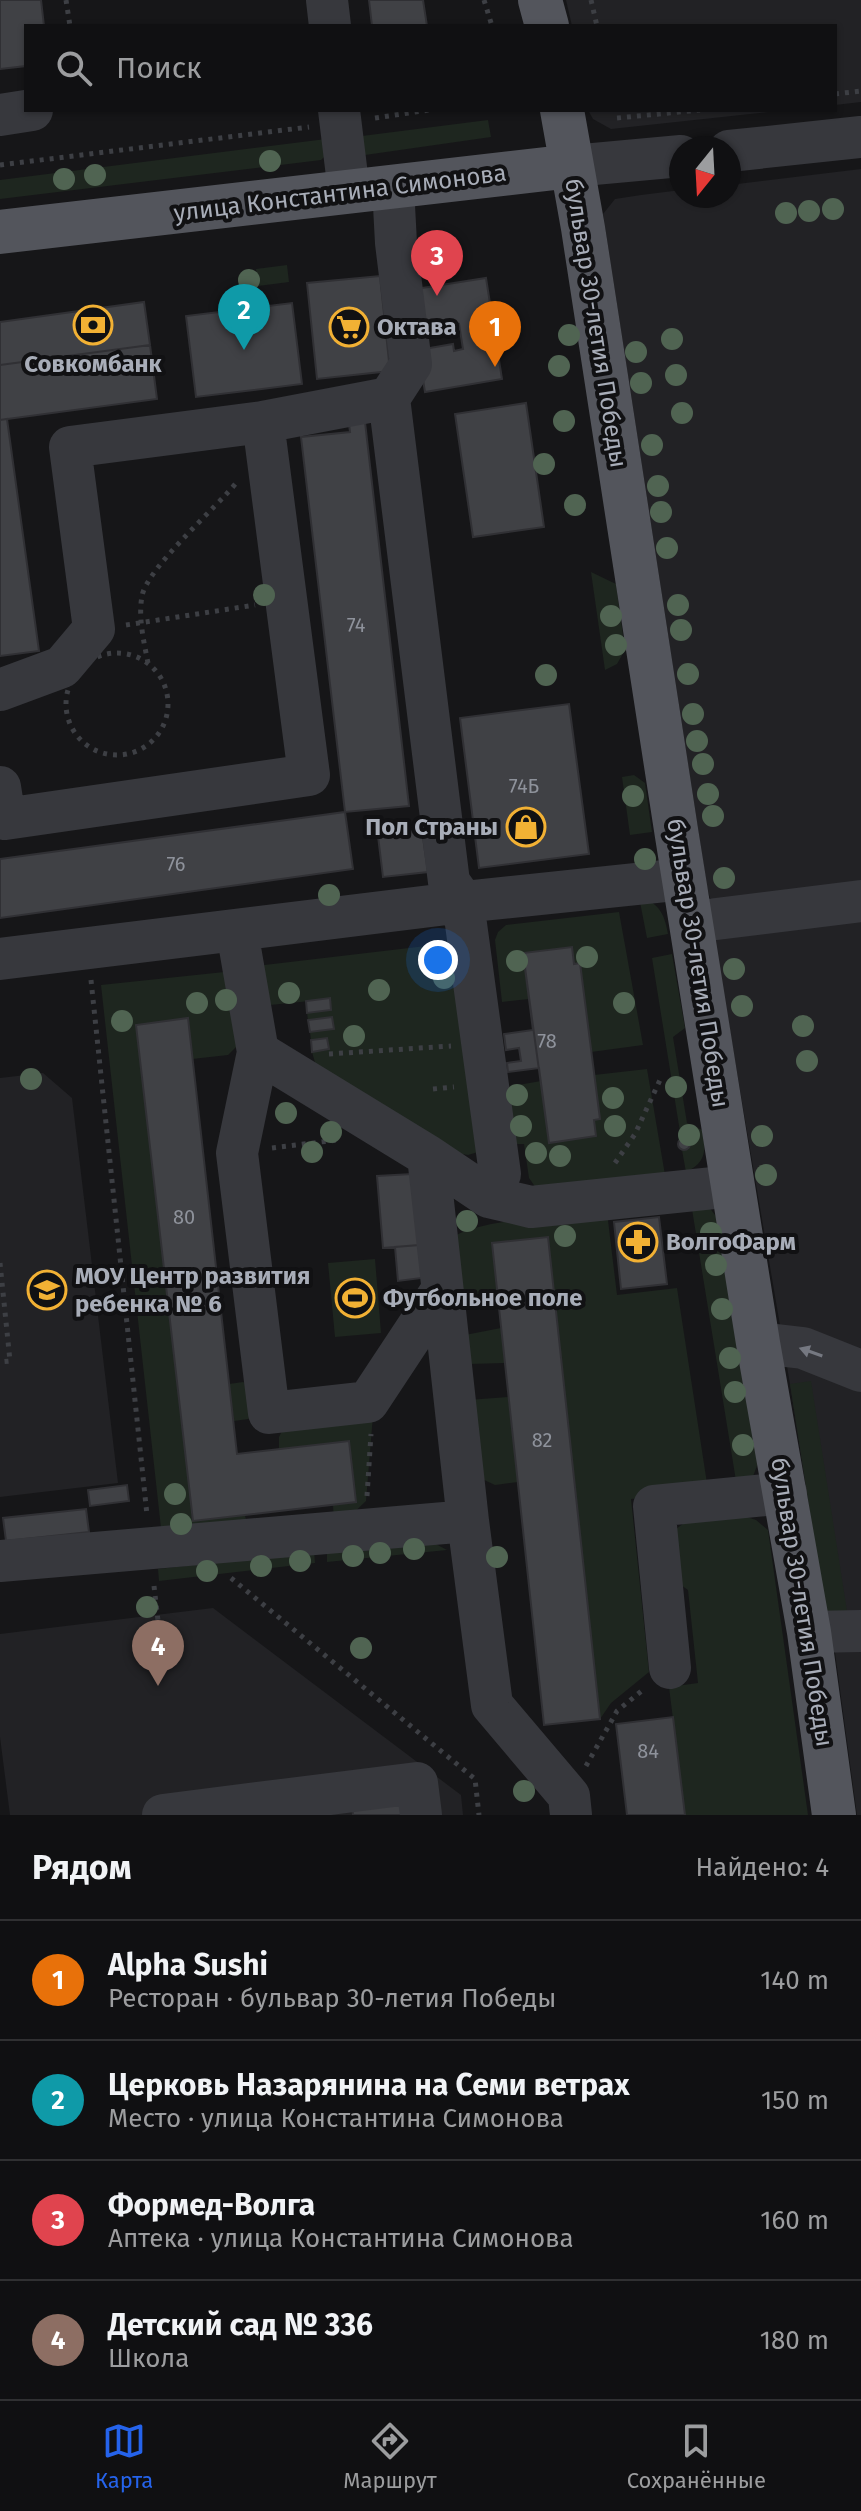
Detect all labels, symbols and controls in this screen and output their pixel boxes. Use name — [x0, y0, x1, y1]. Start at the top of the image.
search box — [24, 24, 837, 112]
icon: search — [52, 46, 96, 90]
text: Поиск — [116, 50, 202, 86]
north arrow — [669, 136, 741, 208]
street label: улица Константина Симонова — [172, 159, 508, 227]
street label: бульвар 30-летия Победы — [559, 177, 633, 469]
pin: 3 — [411, 230, 463, 296]
pin: 2 — [218, 284, 270, 350]
pin: 1 — [469, 301, 521, 367]
bank icon: Совкомбанк — [72, 304, 114, 346]
supermarket icon: Октава — [328, 306, 370, 348]
place label: Октава — [377, 313, 457, 341]
place label: Совкомбанк — [24, 350, 163, 378]
house number: 74 — [347, 613, 366, 637]
house number: 74Б — [509, 774, 539, 798]
shop icon: Пол Страны — [505, 806, 547, 848]
place label: Пол Страны — [365, 813, 498, 841]
street label: бульвар 30-летия Победы — [661, 817, 735, 1109]
house number: 76 — [166, 852, 186, 876]
your location — [418, 940, 458, 980]
house number: 78 — [537, 1029, 557, 1053]
house number: 80 — [173, 1205, 195, 1229]
pharmacy icon: ВолгоФарм — [617, 1221, 659, 1263]
place label: ВолгоФарм — [666, 1228, 796, 1256]
place label: МОУ Центр развития ребенка № 6 — [75, 1262, 310, 1318]
school or university icon: МОУ Центр развития ребенка № 6 — [26, 1269, 68, 1311]
sports icon: Футбольное поле — [334, 1277, 376, 1319]
place label: Футбольное поле — [383, 1284, 582, 1312]
one-way arrow — [799, 1346, 823, 1358]
house number: 82 — [532, 1428, 552, 1452]
street label: бульвар 30-летия Победы — [765, 1456, 839, 1748]
pin: 4 — [132, 1620, 184, 1686]
house number: 84 — [637, 1739, 659, 1763]
text: Рядом — [32, 1847, 131, 1888]
text: Найдено: 4 — [695, 1852, 829, 1883]
text: Alpha Sushi — [108, 1947, 268, 1983]
text: 1 — [52, 1965, 64, 1996]
text: 140 m — [760, 1965, 829, 1996]
text: Ресторан · бульвар 30-летия Победы — [108, 1983, 556, 2014]
text: Церковь Назарянина на Семи ветрах — [108, 2067, 630, 2103]
text: 2 — [51, 2085, 65, 2116]
text: 150 m — [761, 2085, 829, 2116]
text: Место · улица Константина Симонова — [108, 2103, 564, 2134]
text: Формед-Волга — [108, 2187, 315, 2223]
text: 3 — [51, 2205, 65, 2236]
text: 160 m — [760, 2205, 829, 2236]
text: Аптека · улица Константина Симонова — [108, 2223, 574, 2254]
text: Детский сад № 336 — [108, 2307, 373, 2343]
text: 4 — [51, 2325, 65, 2356]
text: 180 m — [760, 2325, 829, 2356]
text: Школа — [108, 2343, 189, 2374]
tab: Карта — [95, 2419, 153, 2494]
tab: Маршрут — [343, 2419, 437, 2494]
tab: Сохранённые — [627, 2419, 766, 2494]

